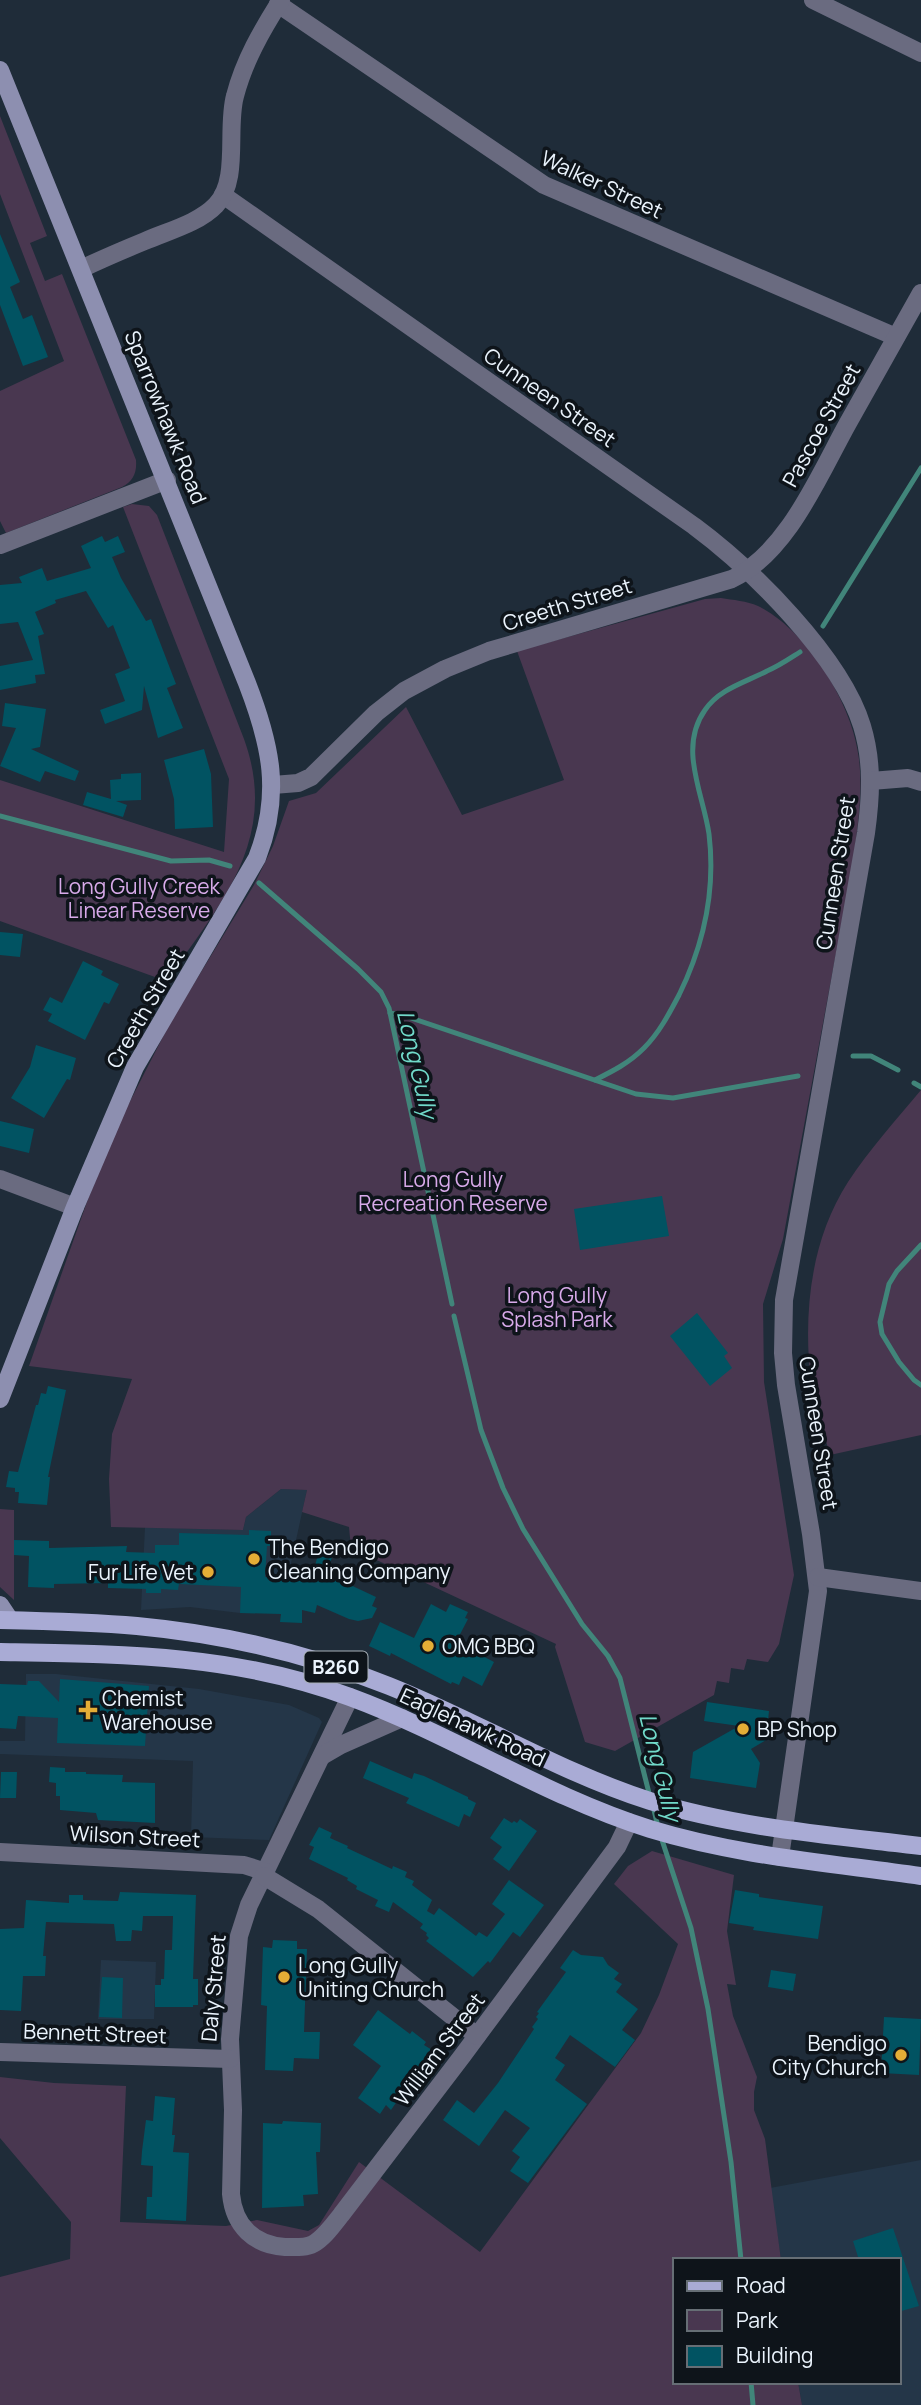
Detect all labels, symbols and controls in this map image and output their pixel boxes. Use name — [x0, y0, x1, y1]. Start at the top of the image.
street label: Walker Street — [537, 144, 667, 224]
street label: Sparrowhawk Road — [118, 326, 214, 508]
street label: Cunneen Street — [478, 341, 622, 453]
street label: Pascoe Street — [776, 358, 866, 492]
street label: Creeth Street — [499, 571, 635, 637]
street label: Cunneen Street — [809, 794, 861, 952]
park label: Long Gully Creek Linear Reserve — [58, 872, 221, 924]
street label: Creeth Street — [99, 943, 191, 1073]
water label: Long Gully — [390, 1007, 447, 1124]
park label: Long Gully Recreation Reserve — [358, 1165, 548, 1217]
park label: Long Gully Splash Park — [501, 1281, 613, 1333]
street label: Cunneen Street — [793, 1354, 845, 1512]
place label: The Bendigo Cleaning Company — [268, 1533, 451, 1585]
marker: The Bendigo Cleaning Company — [246, 1551, 262, 1567]
place label: Fur Life Vet — [88, 1558, 194, 1586]
marker: Fur Life Vet — [200, 1564, 216, 1580]
place label: OMG BBQ — [442, 1632, 535, 1660]
marker: OMG BBQ — [420, 1638, 436, 1654]
road number: B260 — [304, 1652, 368, 1682]
street label: Eaglehawk Road — [396, 1681, 550, 1773]
place label: Chemist Warehouse — [102, 1684, 213, 1736]
marker: Chemist Warehouse — [80, 1702, 96, 1718]
water label: Long Gully — [632, 1710, 691, 1827]
place label: BP Shop — [757, 1715, 837, 1743]
marker: BP Shop — [735, 1721, 751, 1737]
street label: Wilson Street — [69, 1819, 201, 1853]
street label: Daly Street — [194, 1933, 232, 2043]
place label: Long Gully Uniting Church — [298, 1951, 444, 2003]
marker: Long Gully Uniting Church — [276, 1969, 292, 1985]
street label: William Street — [387, 1987, 491, 2111]
street label: Bennett Street — [23, 2017, 167, 2049]
place label: Bendigo City Church — [772, 2029, 887, 2081]
marker: Bendigo City Church — [893, 2047, 909, 2063]
legend — [673, 2258, 900, 2384]
text: Road — [736, 2271, 786, 2299]
text: Park — [736, 2306, 778, 2334]
text: Building — [736, 2341, 813, 2369]

